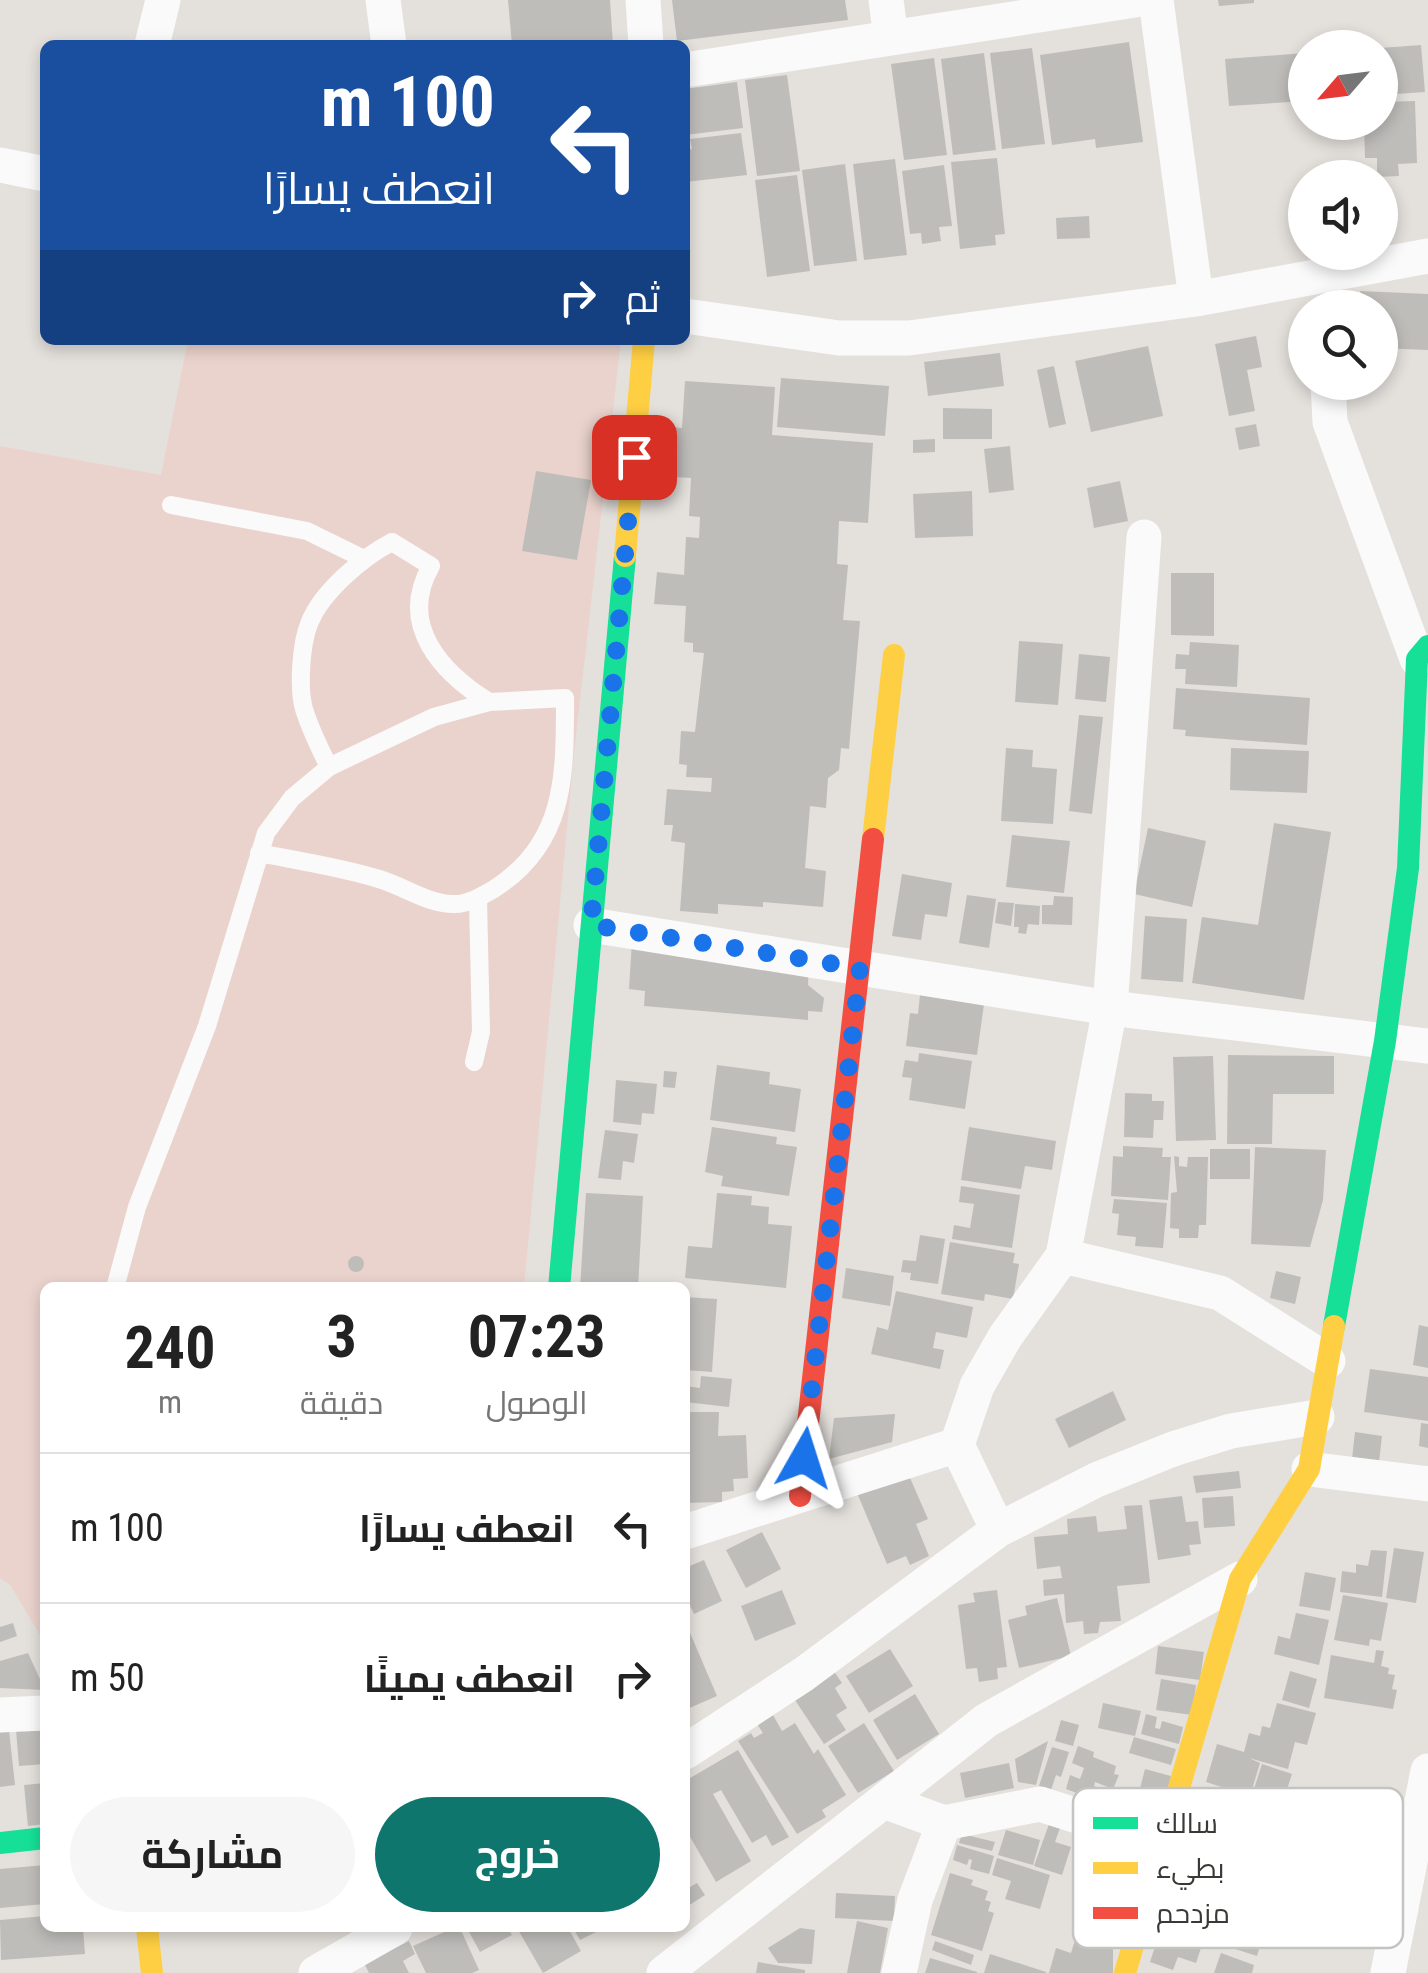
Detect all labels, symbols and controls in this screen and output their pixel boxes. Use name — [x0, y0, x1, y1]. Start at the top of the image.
north arrow — [1288, 30, 1398, 140]
map controls — [1288, 30, 1398, 400]
text: 100 m — [321, 61, 495, 143]
icon: left — [530, 80, 660, 210]
button: sound — [1288, 160, 1398, 270]
text: انعطف يسارًا — [263, 162, 495, 215]
icon: right — [550, 270, 605, 325]
text: ثم — [625, 277, 660, 321]
button: search — [1288, 290, 1398, 400]
pin — [592, 415, 677, 500]
icon: arrive — [607, 430, 662, 485]
text: 3 — [326, 1301, 357, 1372]
text: 07:23 — [468, 1301, 605, 1372]
text: 240 — [125, 1312, 216, 1383]
text: m — [158, 1383, 182, 1421]
text: دقيقة — [300, 1384, 383, 1422]
text: الوصول — [486, 1384, 588, 1422]
position arrow — [752, 1406, 856, 1510]
icon: left — [605, 1501, 660, 1556]
text: 100 m — [70, 1506, 164, 1550]
text: انعطف يسارًا — [359, 1507, 575, 1551]
icon: right — [605, 1651, 660, 1706]
text: 50 m — [70, 1656, 145, 1700]
text: انعطف يمينًا — [364, 1657, 575, 1701]
legend — [1073, 1788, 1403, 1948]
button: مشاركة — [70, 1797, 355, 1912]
button: خروج — [375, 1797, 660, 1912]
text: سالك — [1156, 1807, 1218, 1840]
text: بطيء — [1156, 1852, 1224, 1890]
text: مزدحم — [1156, 1897, 1230, 1933]

